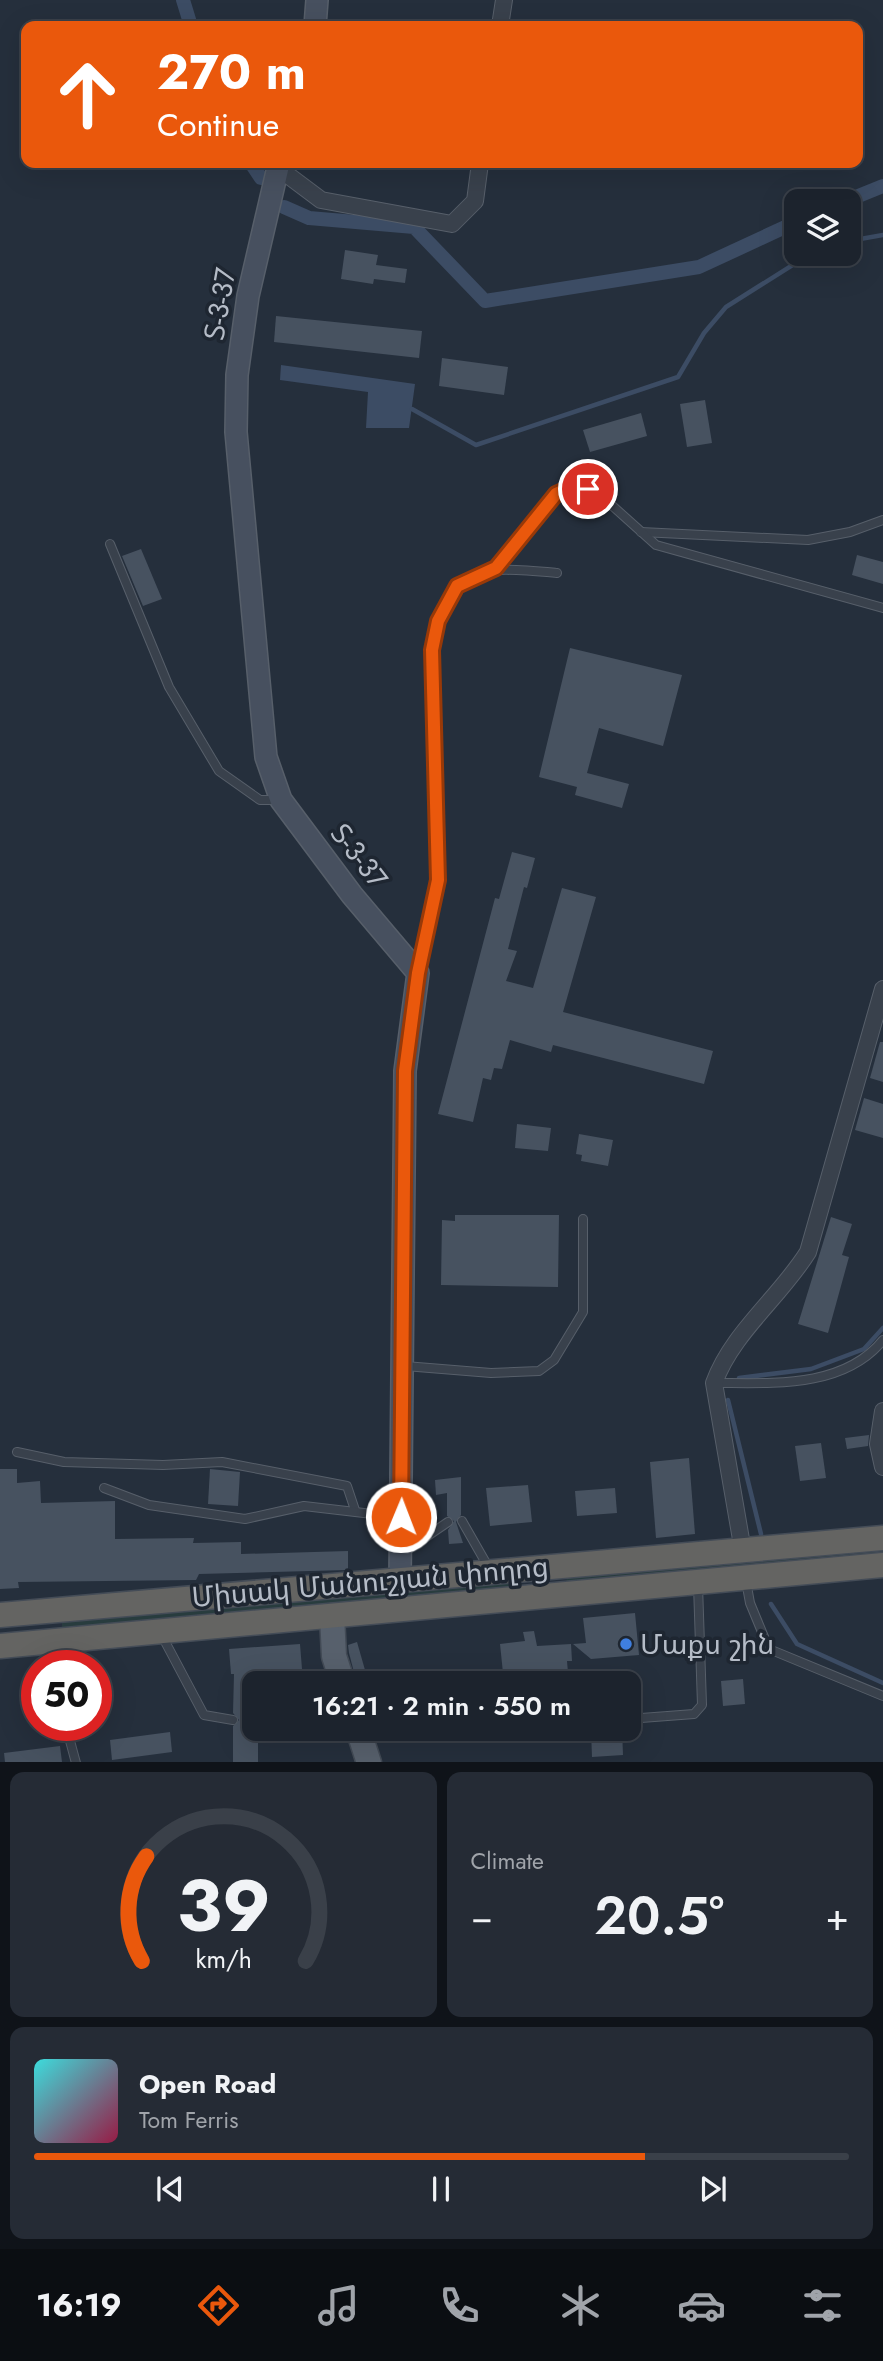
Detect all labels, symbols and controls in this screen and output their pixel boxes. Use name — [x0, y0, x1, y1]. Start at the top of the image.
text: 270 m — [157, 37, 306, 107]
icon: ahead — [42, 49, 133, 140]
text: Continue — [157, 102, 279, 148]
map controls — [784, 189, 861, 266]
button: layers — [784, 189, 861, 266]
street label: Տ-3-37 — [194, 264, 247, 343]
pin — [558, 459, 618, 519]
icon: arrive — [569, 470, 607, 508]
street label: Տ-3-37 — [320, 815, 398, 897]
position arrow — [364, 1480, 438, 1554]
street label: Միսակ Մանուշյան փողոց — [190, 1546, 550, 1618]
place label: Մաքս շին — [640, 1624, 774, 1665]
marker: Մաքս շին — [618, 1636, 634, 1652]
speed limit sign: 50 — [21, 1650, 112, 1741]
text: 16:21 · 2 min · 550 m — [312, 1687, 571, 1725]
text: Climate — [471, 1844, 544, 1878]
text: 39 — [176, 1853, 270, 1958]
text: 20.5° — [594, 1878, 724, 1954]
text: − — [471, 1889, 493, 1944]
text: + — [826, 1889, 849, 1944]
text: km/h — [195, 1940, 252, 1976]
text: Open Road — [139, 2065, 276, 2103]
text: Tom Ferris — [139, 2103, 238, 2137]
icon: previous — [151, 2170, 189, 2208]
icon: pause — [422, 2170, 460, 2208]
icon: next — [694, 2170, 732, 2208]
icon: directions — [194, 2281, 243, 2330]
icon: music — [314, 2281, 363, 2330]
icon: phone — [435, 2281, 484, 2330]
icon: climate — [556, 2281, 605, 2330]
icon: car — [677, 2281, 726, 2330]
icon: filters — [798, 2281, 847, 2330]
text: 16:19 — [36, 2282, 122, 2328]

